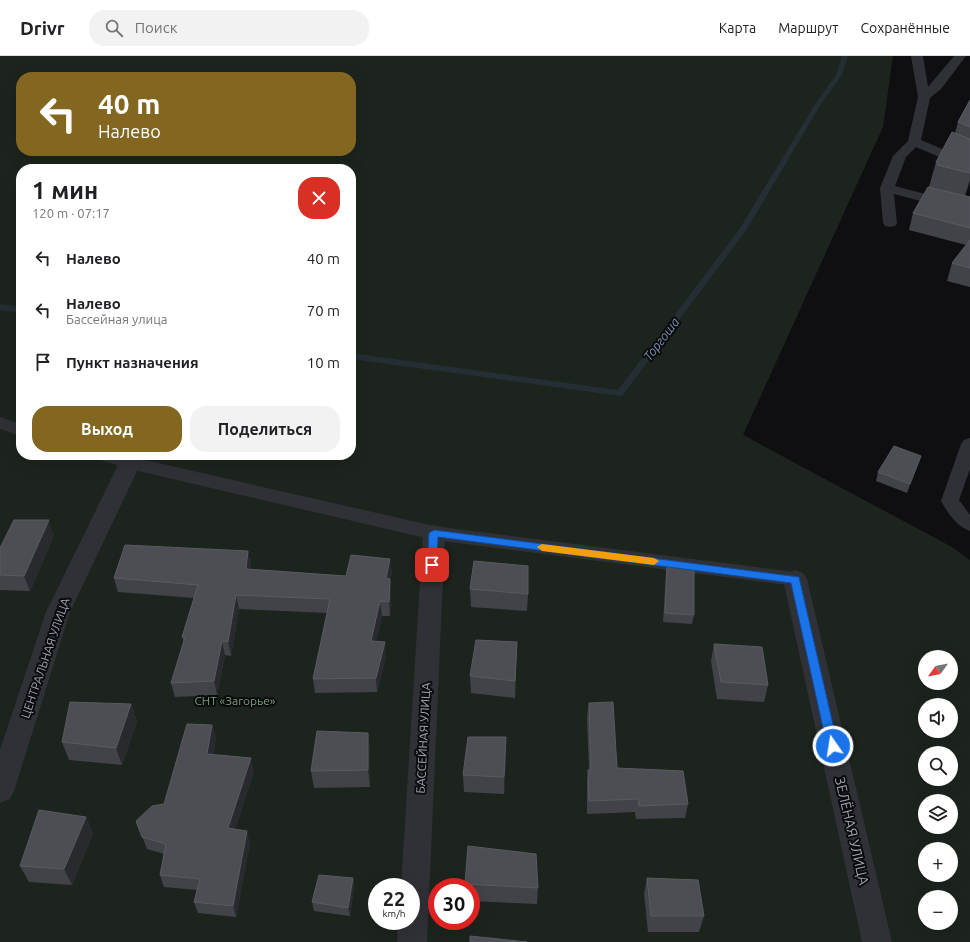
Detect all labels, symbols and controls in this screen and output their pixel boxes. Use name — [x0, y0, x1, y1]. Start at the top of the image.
search box — [89, 10, 369, 46]
text: Drivr — [20, 17, 65, 39]
icon: search — [103, 17, 125, 39]
text: Поиск — [135, 19, 177, 36]
text: Карта — [719, 20, 756, 36]
text: Маршрут — [778, 20, 839, 36]
text: Сохранённые — [861, 20, 950, 36]
icon: left — [32, 88, 84, 140]
text: 40 m — [98, 88, 160, 119]
text: Налево — [98, 121, 161, 141]
text: 1 мин — [32, 177, 98, 204]
button: close — [298, 177, 340, 219]
text: 120 m · 07:17 — [32, 206, 110, 220]
icon: left — [32, 247, 54, 269]
text: Налево — [66, 250, 121, 267]
text: 40 m — [307, 250, 340, 267]
text: Налево — [66, 295, 121, 312]
icon: left — [32, 299, 54, 321]
text: 70 m — [307, 302, 340, 319]
text: Бассейная улица — [66, 312, 167, 326]
water label: Торгоша — [640, 315, 682, 363]
icon: arrive — [32, 351, 54, 373]
text: Пункт назначения — [66, 354, 199, 371]
text: 10 m — [307, 354, 340, 371]
button: Выход — [32, 406, 182, 452]
button: Поделиться — [190, 406, 340, 452]
pin — [415, 548, 449, 582]
icon: arrive — [421, 554, 443, 576]
street label: ЦЕНТРАЛЬНАЯ УЛИЦА — [18, 596, 72, 720]
north arrow — [918, 650, 958, 690]
map controls — [918, 650, 958, 930]
street label: БАССЕЙНАЯ УЛИЦА — [414, 682, 432, 794]
park label: СНТ «Загорье» — [194, 694, 276, 707]
button: sound — [918, 698, 958, 738]
position arrow — [812, 725, 854, 767]
button: search — [918, 746, 958, 786]
street label: ЗЕЛЁНАЯ УЛИЦА — [832, 775, 872, 887]
button: layers — [918, 794, 958, 834]
button: + — [918, 842, 958, 882]
speed limit sign: 30 — [428, 878, 480, 930]
text: 22 — [383, 887, 405, 910]
button: − — [918, 890, 958, 930]
text: km/h — [382, 908, 406, 919]

